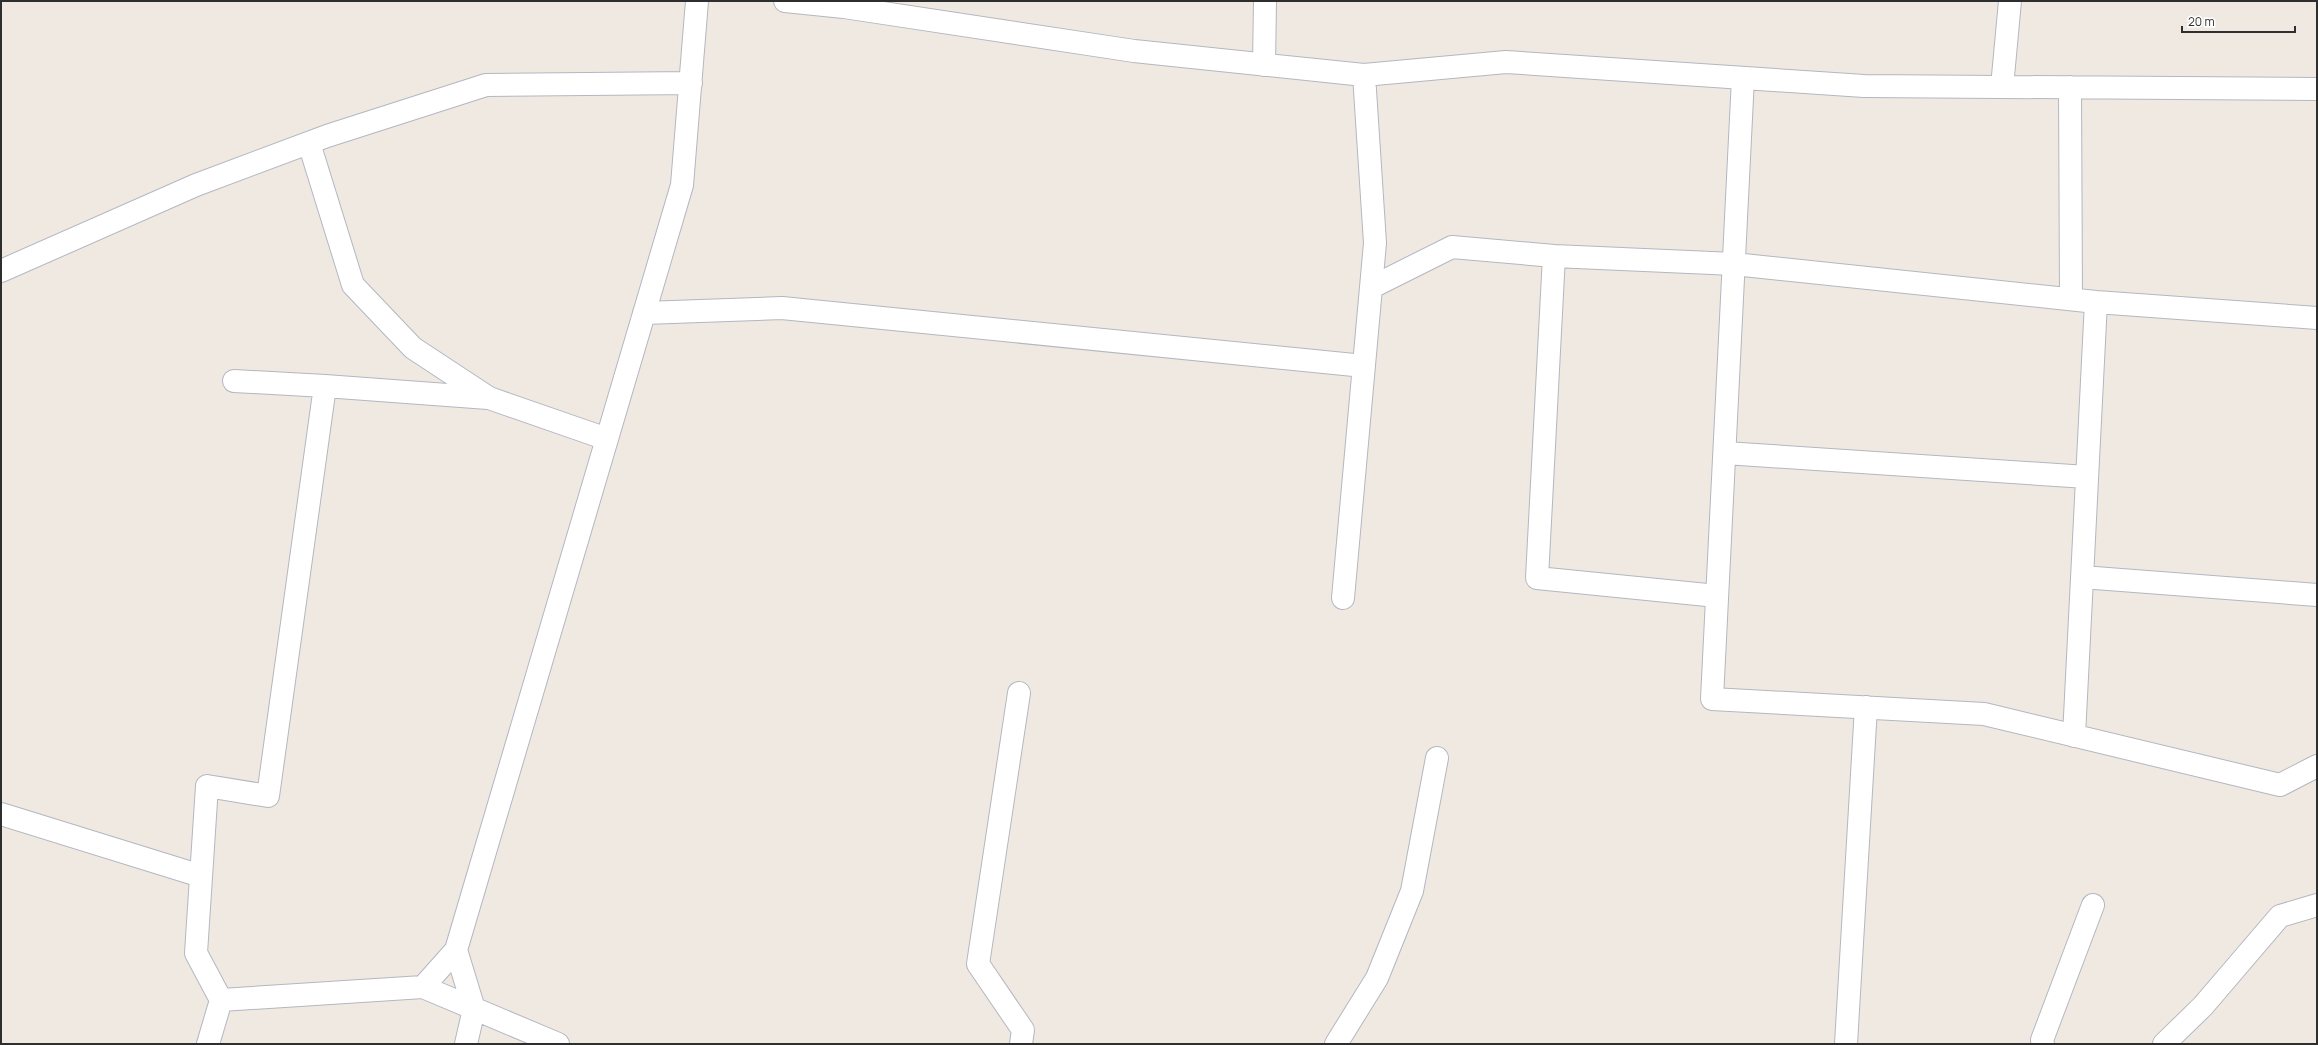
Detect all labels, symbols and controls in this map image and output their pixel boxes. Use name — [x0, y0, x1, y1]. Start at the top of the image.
scale bar — [2182, 8, 2295, 34]
text: 20 m — [2188, 13, 2215, 30]

